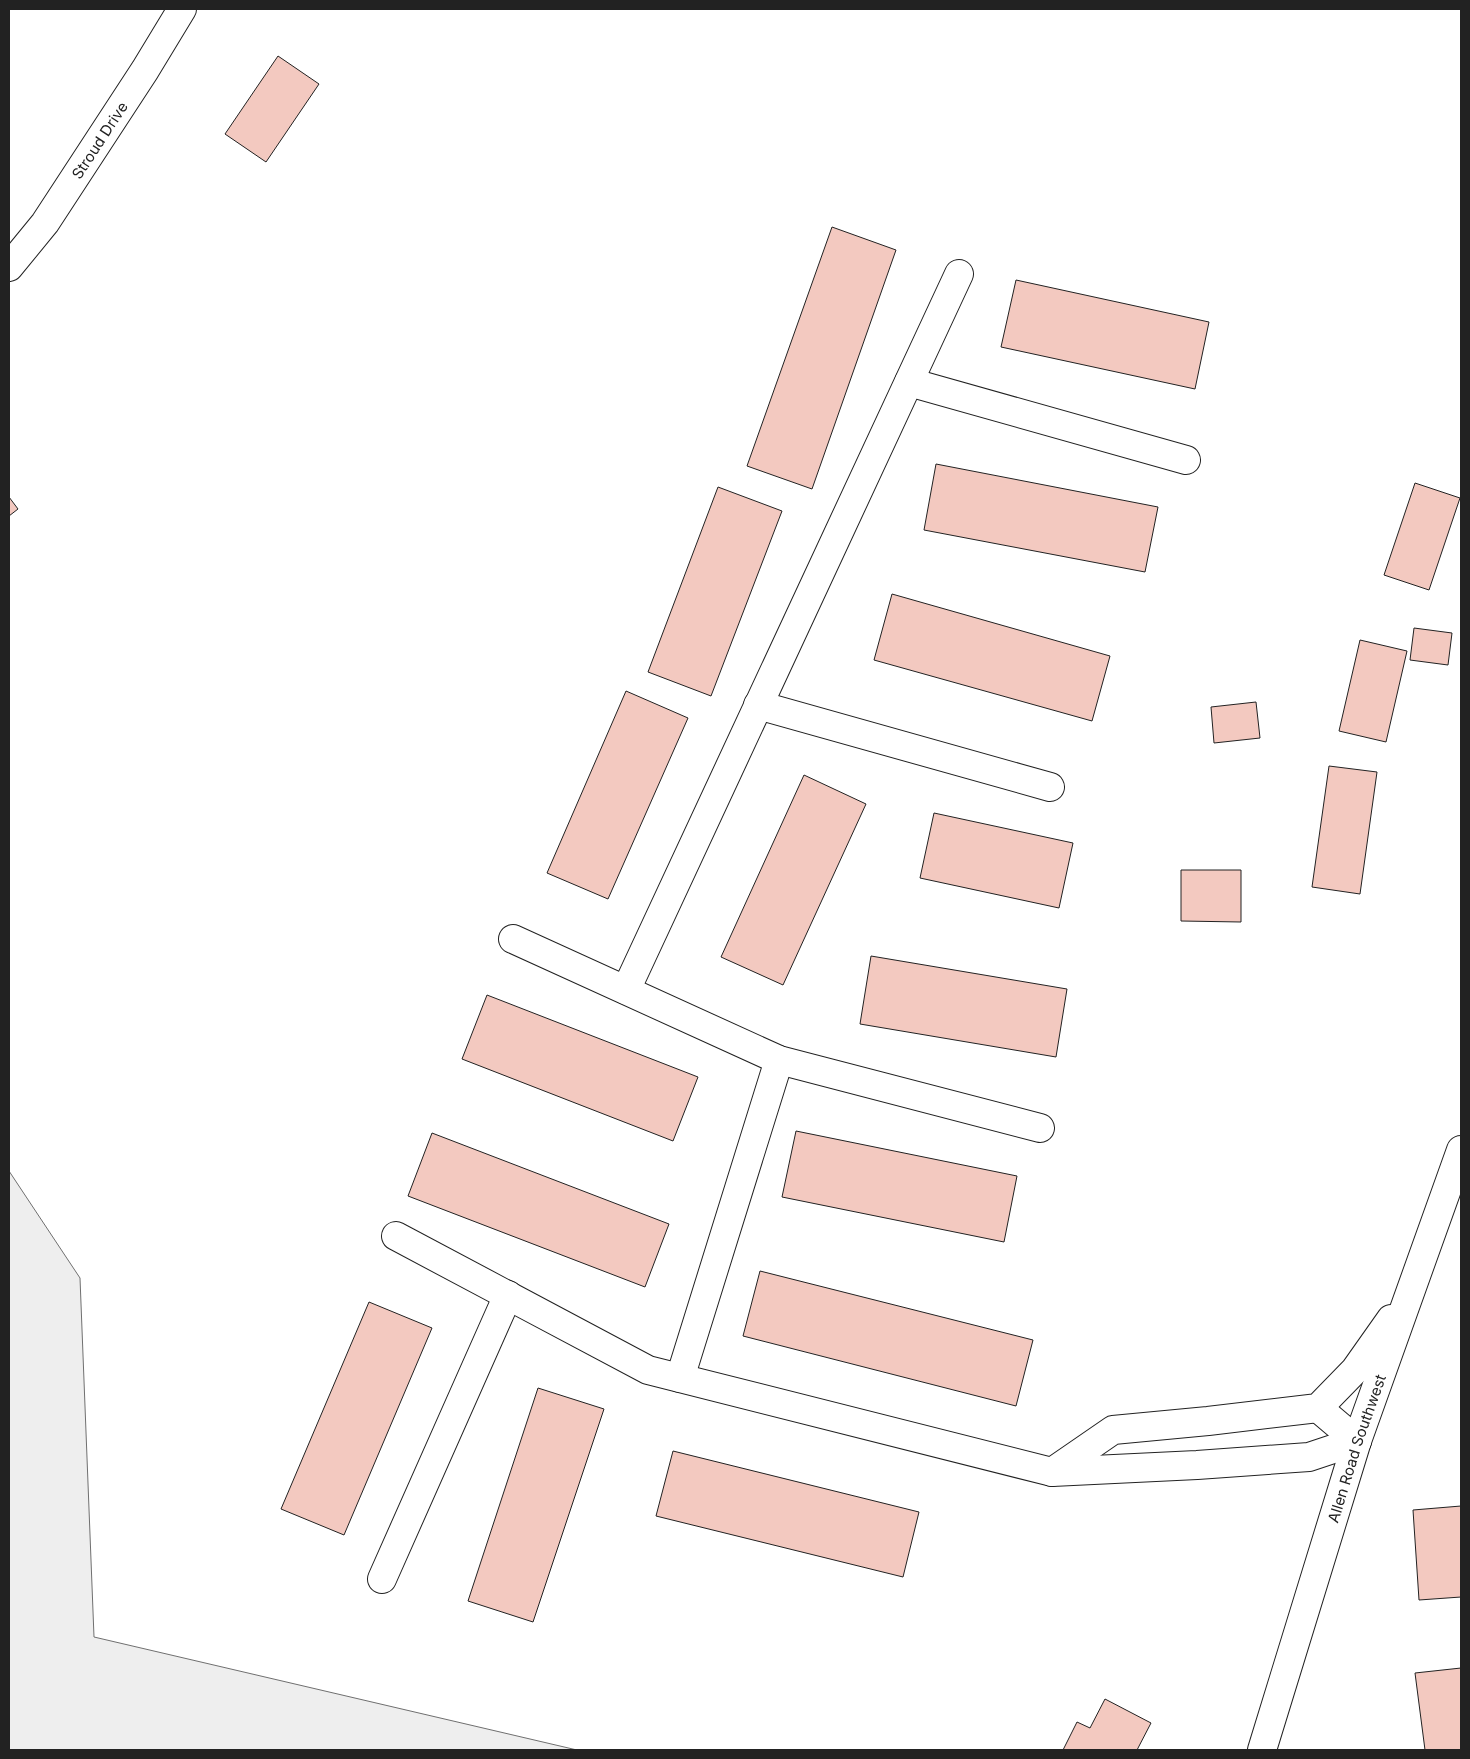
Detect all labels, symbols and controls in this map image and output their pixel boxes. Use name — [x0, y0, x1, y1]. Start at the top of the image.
street label: Stroud Drive — [67, 98, 131, 182]
street label: Allen Road Southwest — [1323, 1372, 1390, 1525]

